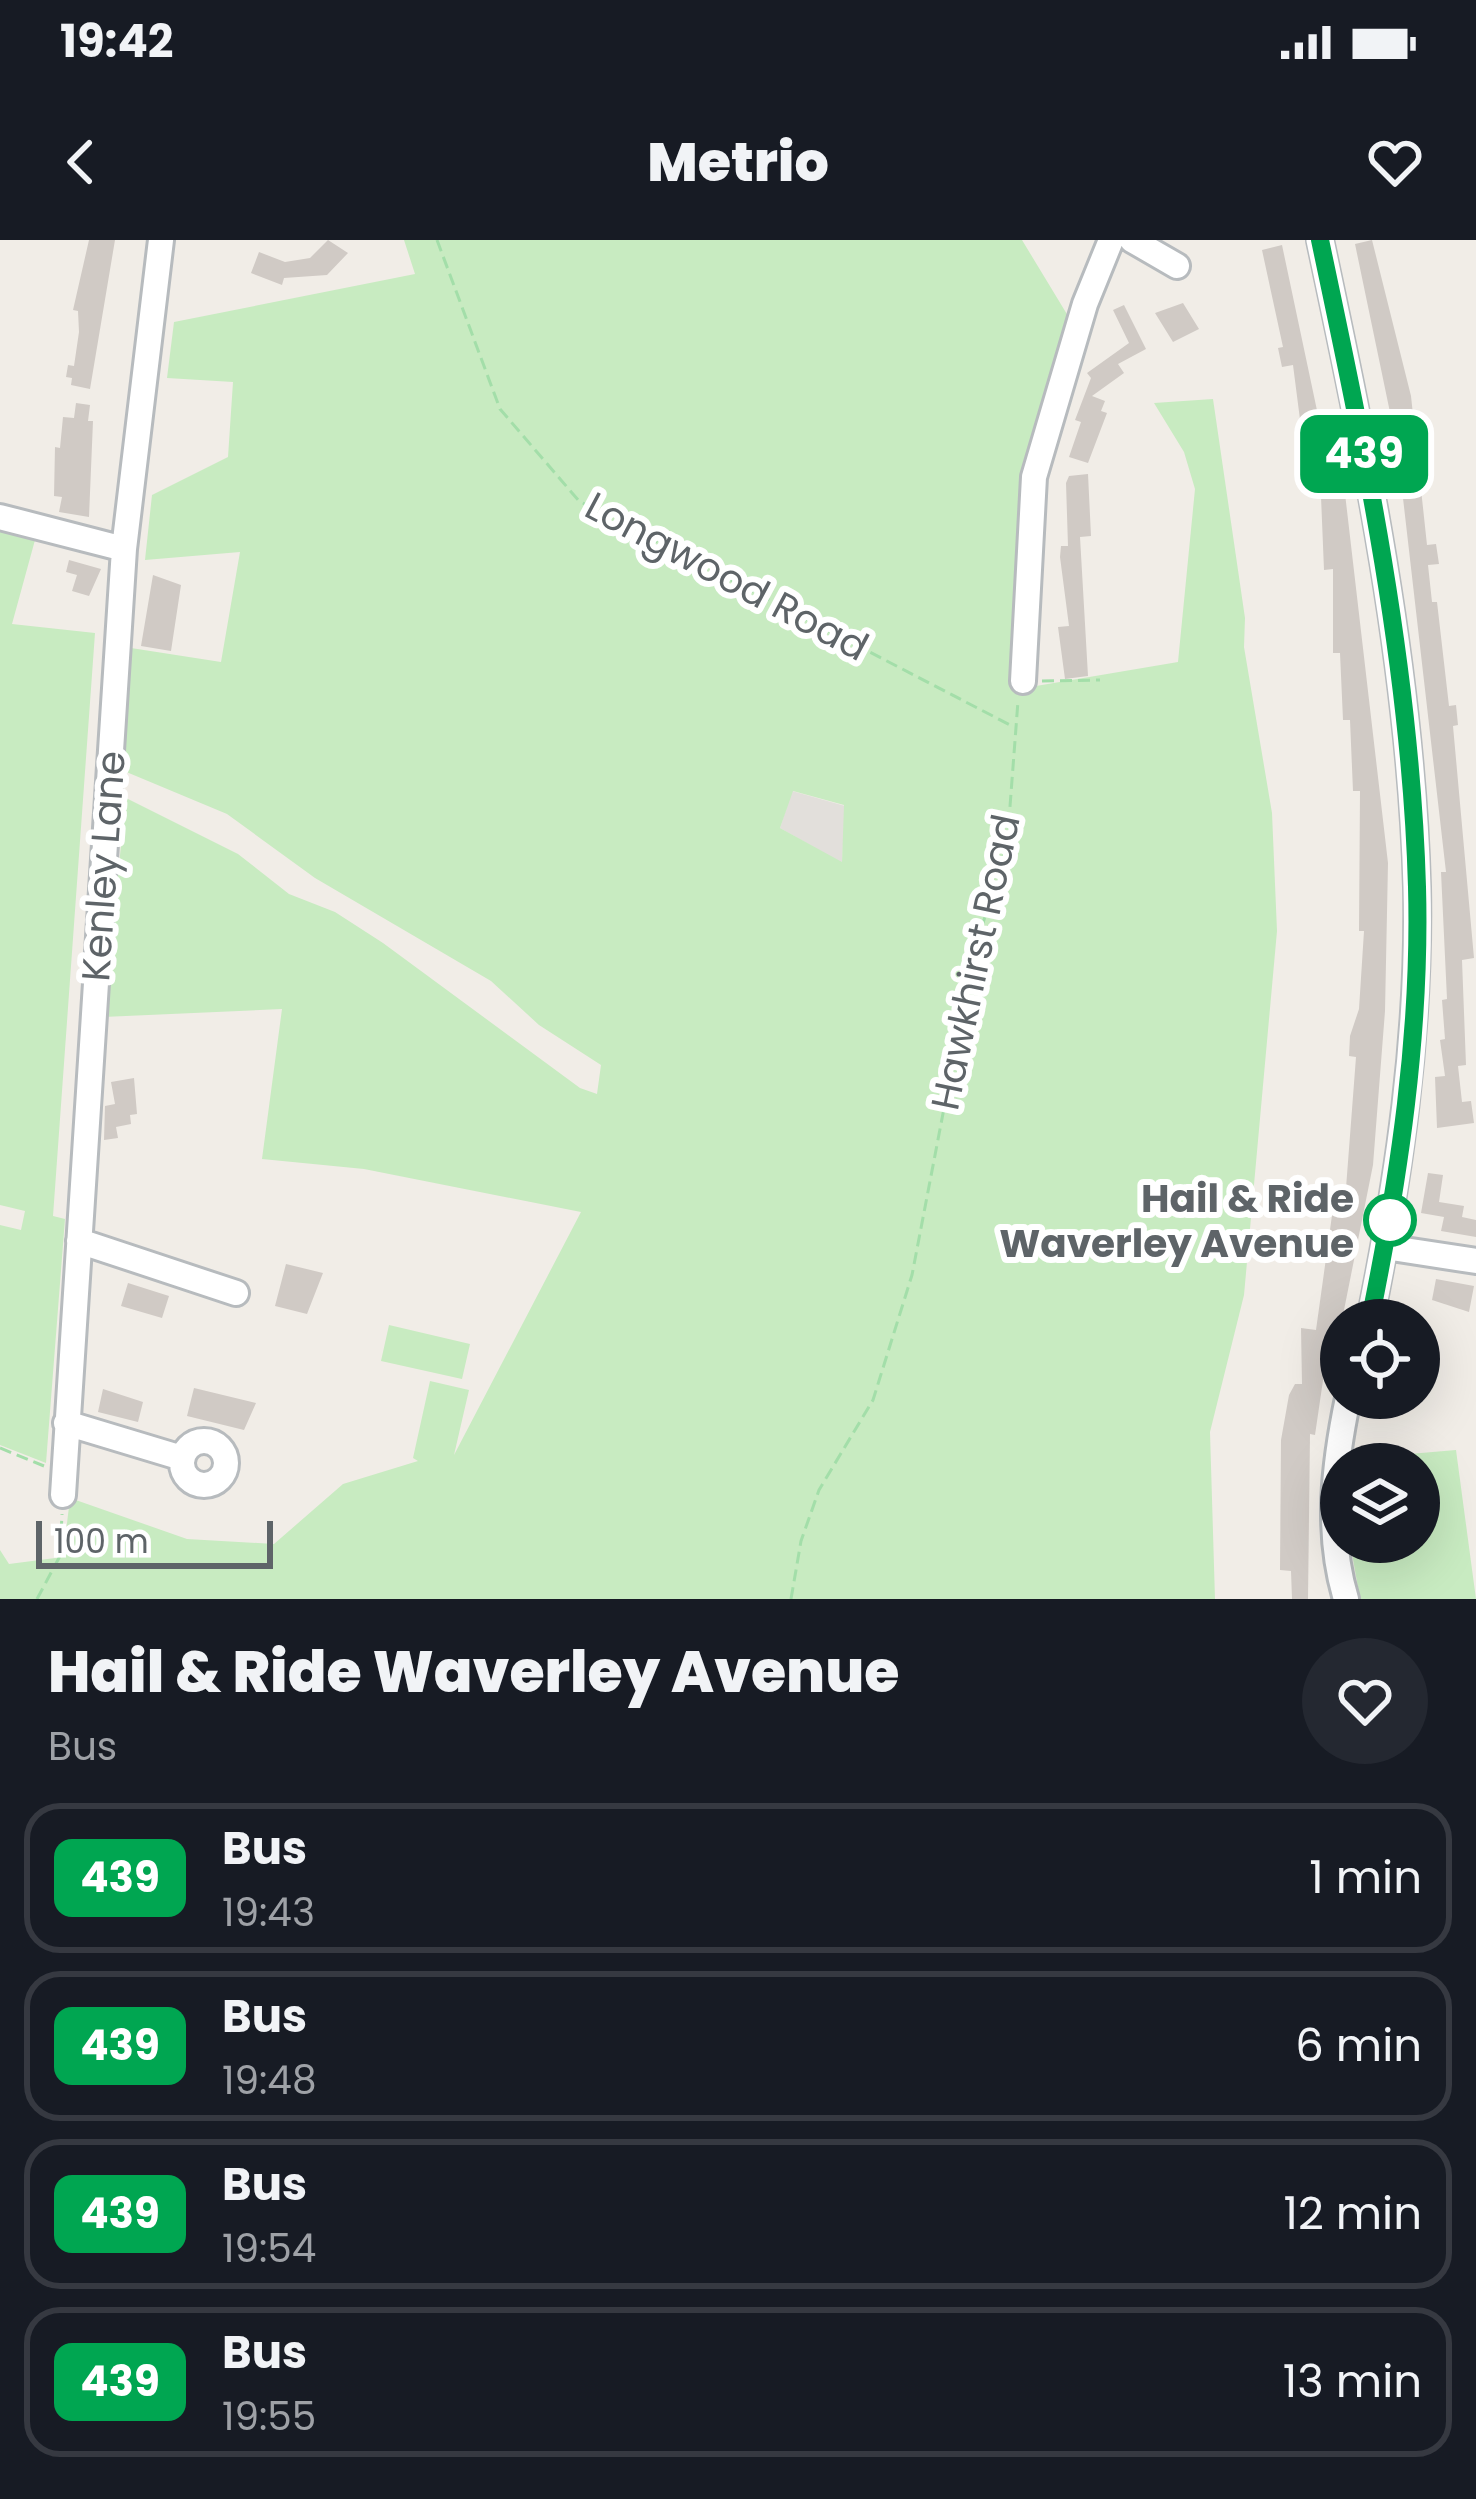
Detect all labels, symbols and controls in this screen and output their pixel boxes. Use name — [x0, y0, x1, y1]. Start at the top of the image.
text: 19:42 — [60, 10, 174, 73]
text: Metrio — [647, 124, 829, 200]
icon: back — [48, 129, 114, 195]
icon: heart — [1362, 129, 1428, 195]
line badge: 439 — [1295, 415, 1433, 493]
text: 439 — [1324, 424, 1404, 483]
street label: Longwood Road — [576, 479, 878, 674]
street label: Kenley Lane — [68, 749, 139, 983]
street label: Hawkhirst Road — [917, 809, 1034, 1115]
place label: Hail & Ride Waverley Avenue — [999, 1171, 1354, 1271]
marker: Hail & Ride Waverley Avenue — [1365, 1195, 1415, 1245]
map controls — [1320, 1299, 1440, 1563]
button: locate — [1320, 1299, 1440, 1419]
button: layers — [1320, 1443, 1440, 1563]
scale bar — [36, 1515, 273, 1568]
text: 100 m — [54, 1518, 149, 1565]
text: Hail & Ride Waverley Avenue — [48, 1632, 899, 1712]
button: heart — [1302, 1638, 1428, 1764]
text: Bus — [48, 1719, 117, 1774]
text: Bus — [222, 1817, 307, 1880]
text: 1 min — [1309, 1846, 1422, 1909]
text: 439 — [80, 1848, 160, 1907]
text: 19:43 — [222, 1885, 315, 1940]
text: Bus — [222, 1985, 307, 2048]
text: 6 min — [1295, 2014, 1422, 2077]
text: 439 — [80, 2016, 160, 2075]
text: 19:48 — [222, 2053, 317, 2108]
text: Bus — [222, 2153, 307, 2216]
text: 12 min — [1283, 2182, 1422, 2245]
text: 439 — [80, 2184, 160, 2243]
text: 19:54 — [222, 2221, 316, 2276]
text: Bus — [222, 2321, 307, 2384]
text: 13 min — [1283, 2350, 1422, 2413]
text: 439 — [80, 2352, 160, 2411]
text: 19:55 — [222, 2389, 316, 2444]

